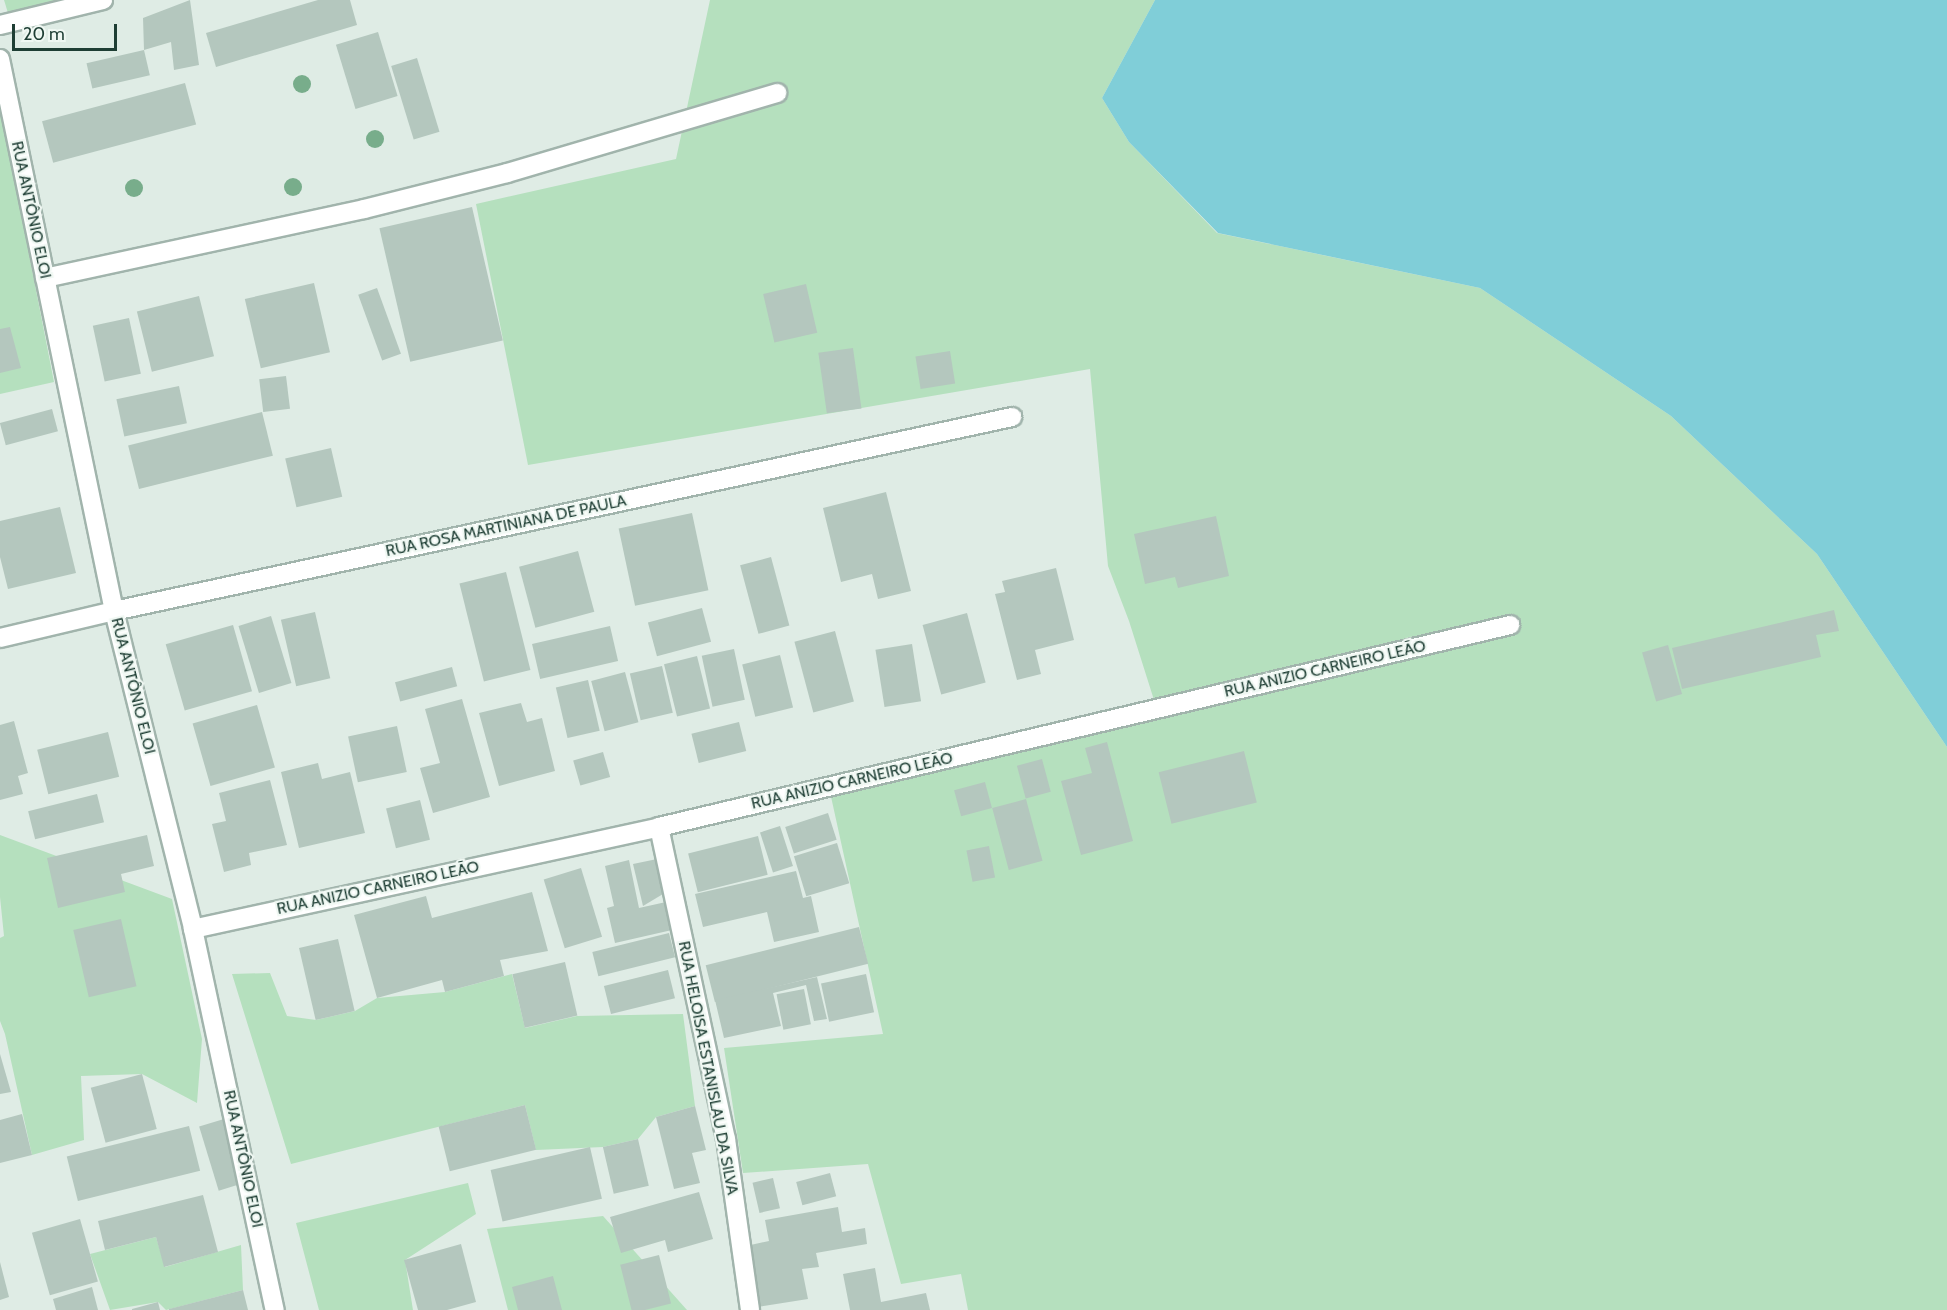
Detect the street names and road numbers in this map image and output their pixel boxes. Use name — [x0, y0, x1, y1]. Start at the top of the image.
street label: RUA ANTÔNIO ELOI — [7, 139, 55, 281]
street label: RUA ROSA MARTINIANA DE PAULA — [384, 491, 628, 561]
street label: RUA ANTÔNIO ELOI — [107, 616, 159, 756]
street label: RUA ANIZIO CARNEIRO LEÃO — [1222, 636, 1428, 702]
street label: RUA ANIZIO CARNEIRO LEÃO — [749, 748, 955, 814]
street label: RUA ANIZIO CARNEIRO LEÃO — [275, 857, 481, 919]
street label: RUA HELOISA ESTANISLAU DA SILVA — [674, 939, 742, 1197]
street label: RUA ANTÔNIO ELOI — [219, 1088, 267, 1230]

